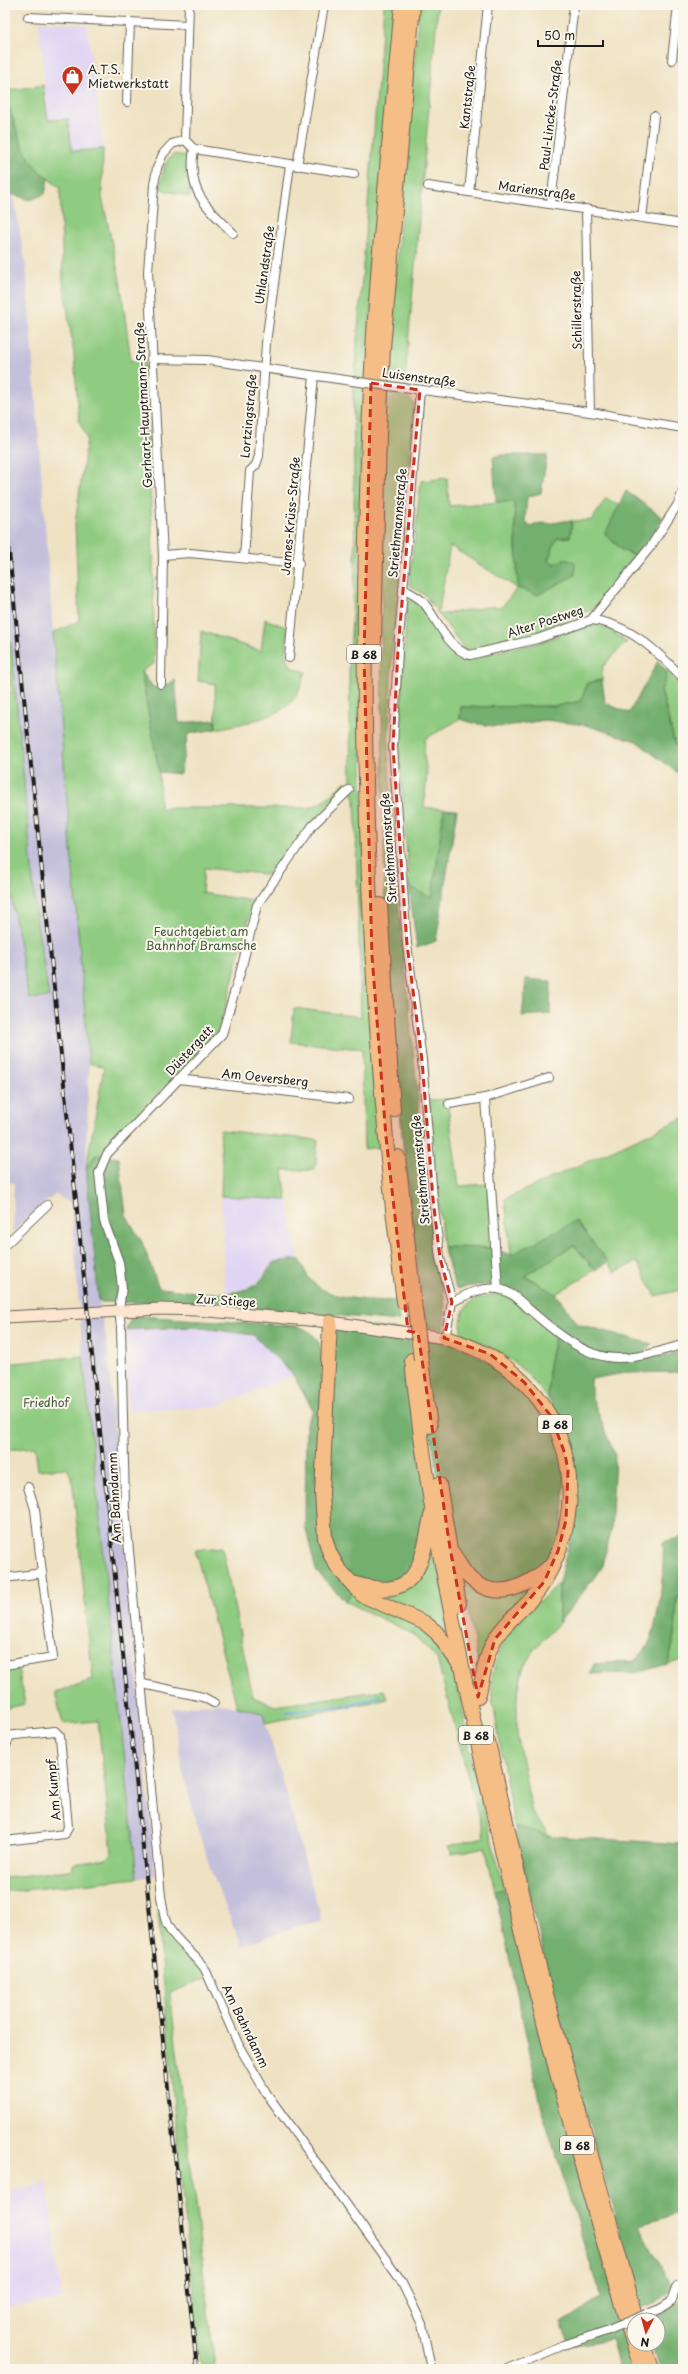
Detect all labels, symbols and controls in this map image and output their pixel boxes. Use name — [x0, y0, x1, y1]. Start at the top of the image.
scale bar — [538, 22, 603, 48]
text: 50 m — [544, 26, 575, 44]
street label: Paul-Lincke-Straße — [534, 58, 566, 172]
place label: A.T.S. Mietwerkstatt — [88, 60, 169, 92]
shop icon: A.T.S. Mietwerkstatt — [59, 63, 85, 96]
street label: Kantstraße — [455, 64, 479, 130]
street label: Marienstraße — [497, 176, 577, 204]
street label: Uhlandstraße — [250, 224, 278, 306]
street label: Schillerstraße — [566, 270, 586, 350]
street label: Gerhart-Hauptmann-Straße — [130, 321, 156, 489]
street label: Luisenstraße — [381, 363, 457, 391]
street label: Lortzingstraße — [235, 373, 261, 459]
street label: James-Krüss-Straße — [276, 456, 304, 576]
street label: Striethmannstraße — [383, 467, 411, 579]
street label: Alter Postweg — [505, 600, 585, 642]
road number: B 68 — [347, 645, 381, 663]
street label: Striethmannstraße — [375, 792, 401, 904]
park label: Feuchtgebiet am Bahnhof Bramsche — [145, 922, 257, 954]
street label: Düstergatt — [161, 1021, 217, 1079]
street label: Am Oeversberg — [221, 1063, 309, 1091]
street label: Striethmannstraße — [406, 1114, 434, 1226]
street label: Zur Stiege — [196, 1289, 257, 1311]
park label: Friedhof — [23, 1393, 70, 1411]
road number: B 68 — [538, 1415, 572, 1433]
street label: Am Bahndamm — [103, 1452, 125, 1544]
road number: B 68 — [459, 1726, 493, 1744]
street label: Am Kumpf — [41, 1757, 65, 1821]
street label: Am Bahndamm — [218, 1981, 274, 2071]
road number: B 68 — [560, 2136, 594, 2154]
north arrow — [626, 2312, 666, 2352]
text: N — [639, 2334, 650, 2351]

